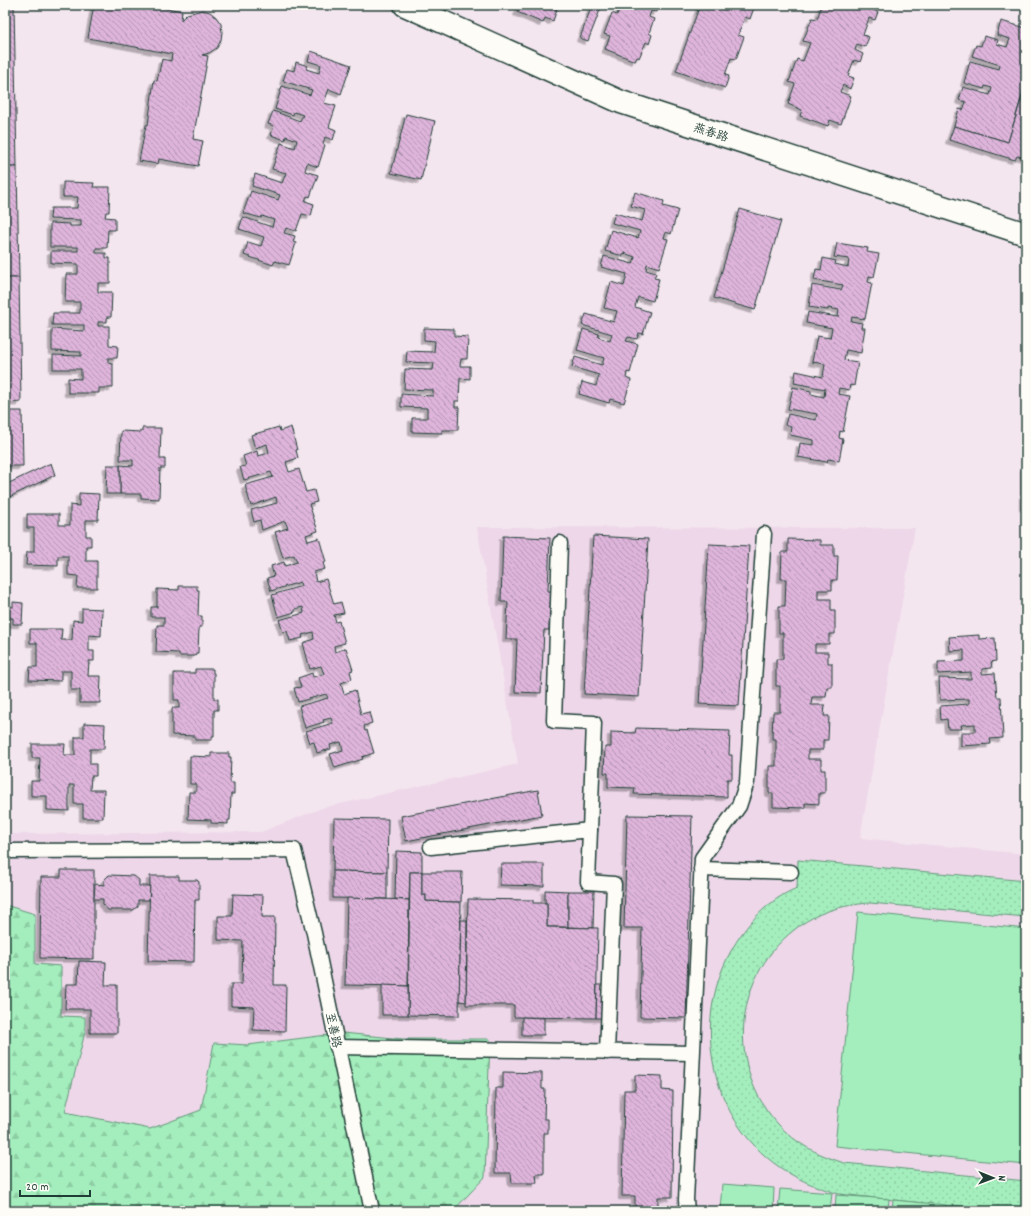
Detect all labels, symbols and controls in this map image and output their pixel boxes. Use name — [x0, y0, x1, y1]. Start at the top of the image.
street label: 燕春路 — [691, 120, 730, 147]
street label: 至善路 — [320, 1011, 345, 1050]
north arrow — [973, 1158, 1013, 1198]
scale bar — [20, 1172, 90, 1198]
text: N — [993, 1175, 1009, 1182]
text: 20 m — [26, 1179, 49, 1196]

